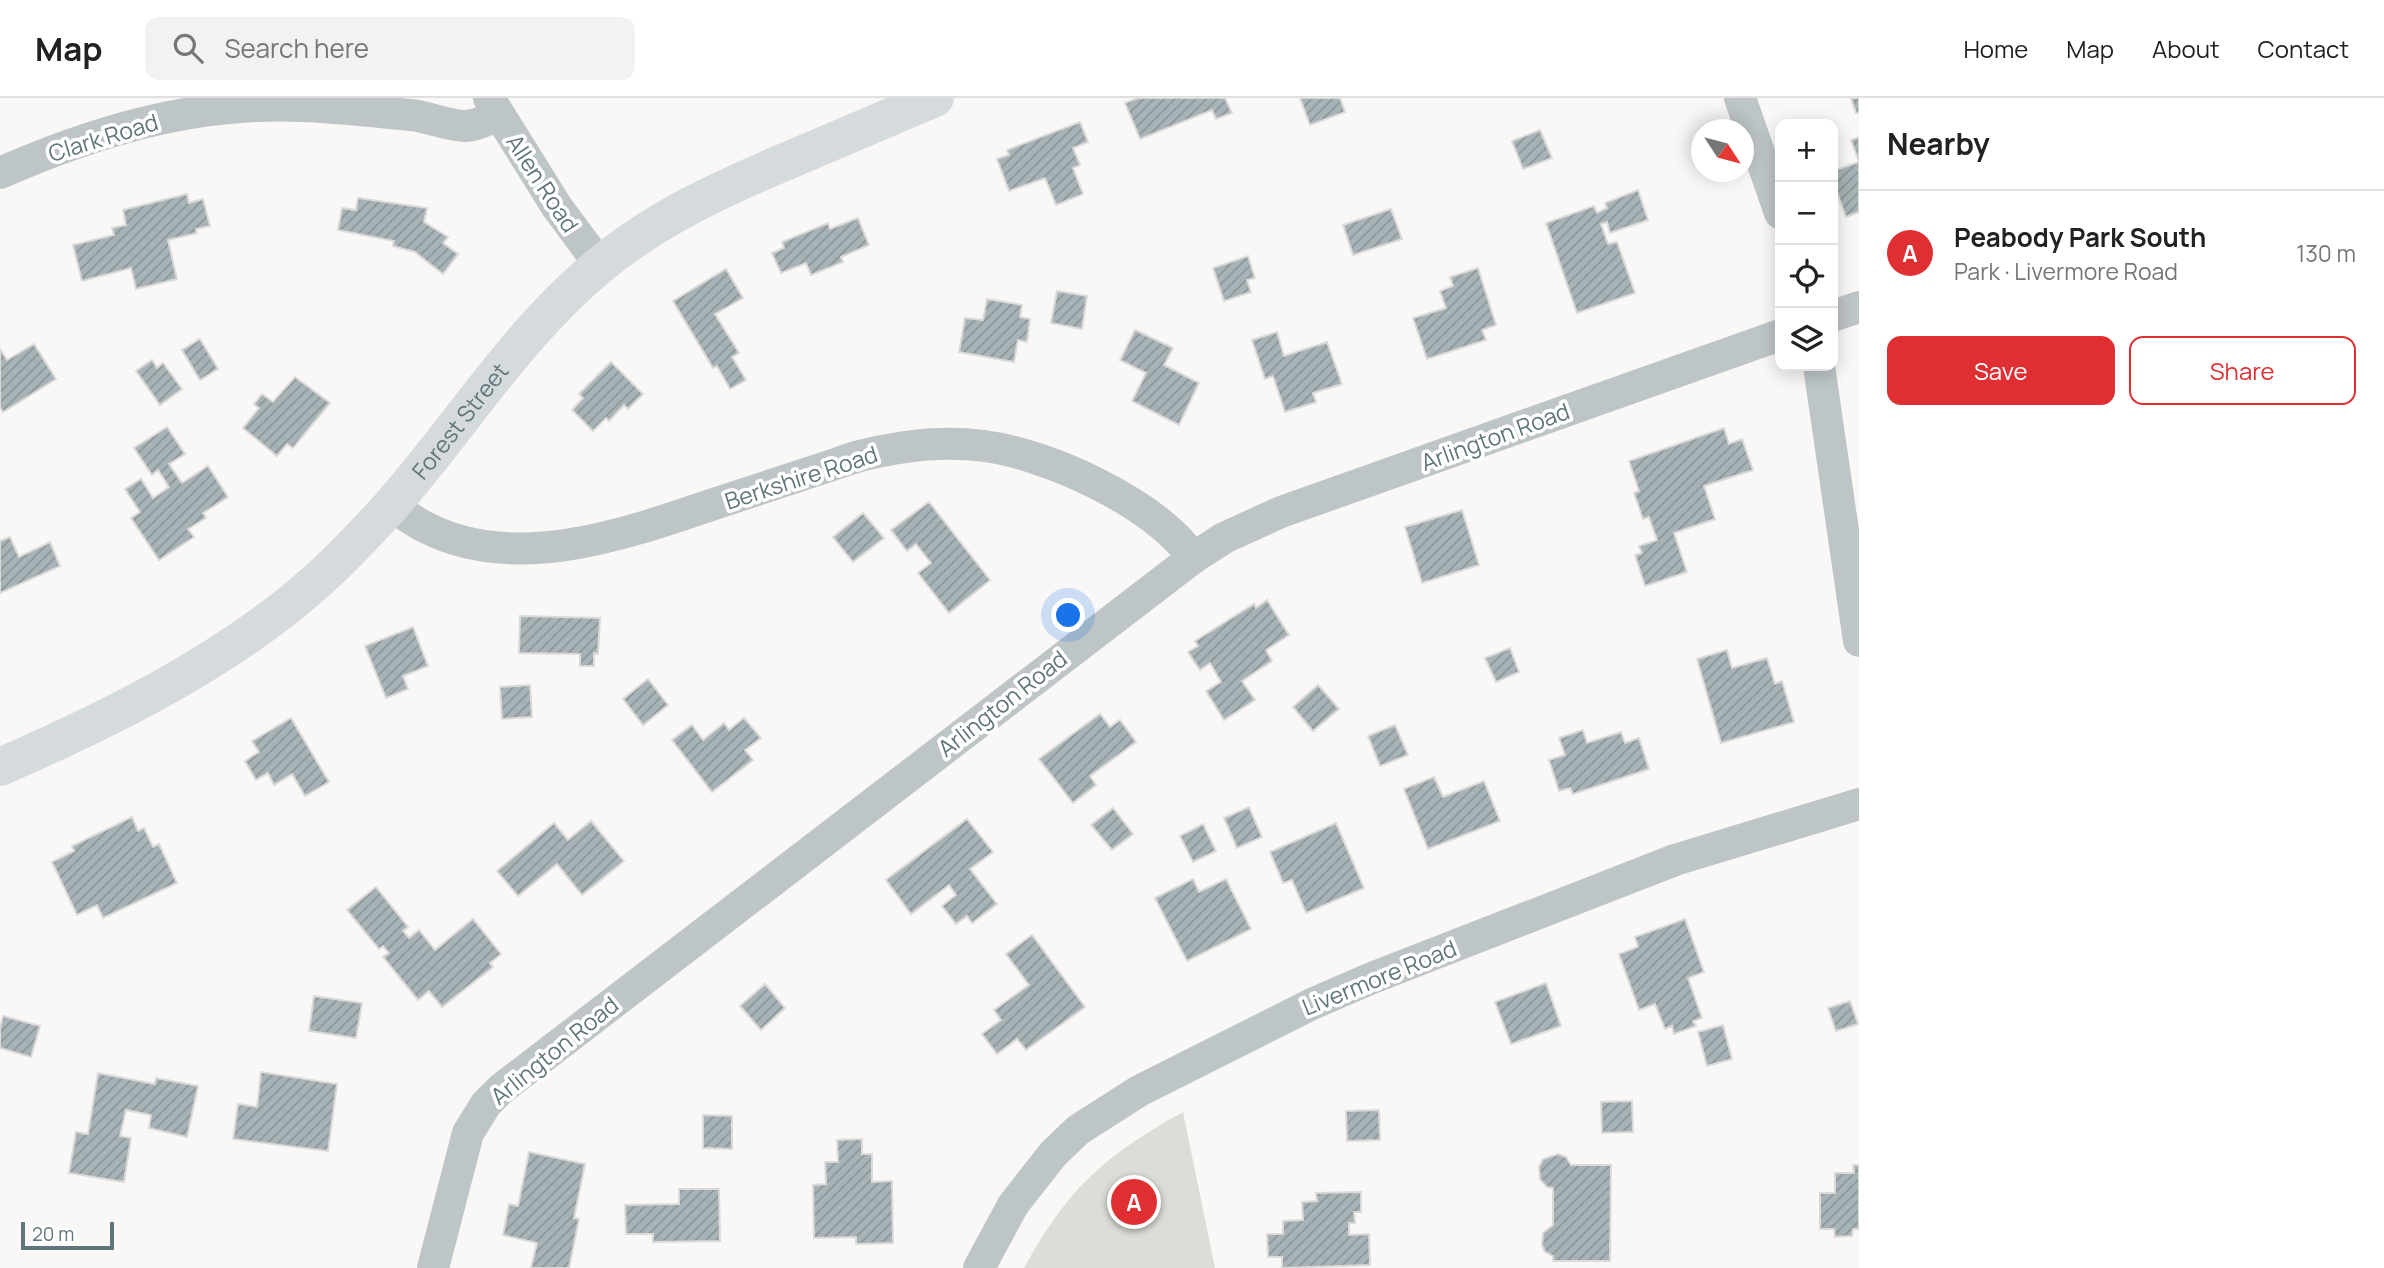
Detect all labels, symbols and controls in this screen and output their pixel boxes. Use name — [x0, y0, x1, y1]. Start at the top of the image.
search box — [145, 17, 635, 80]
text: Map — [35, 26, 103, 71]
icon: search — [169, 29, 207, 67]
text: Search here — [225, 30, 369, 66]
text: Home — [1963, 32, 2028, 65]
text: Map — [2066, 32, 2114, 65]
text: About — [2152, 32, 2220, 65]
text: Contact — [2258, 32, 2349, 65]
street label: Clark Road — [44, 105, 162, 169]
north arrow — [1691, 119, 1754, 182]
map controls — [1775, 119, 1838, 371]
button: + — [1775, 119, 1838, 182]
text: Nearby — [1887, 123, 1990, 164]
street label: Allen Road — [499, 128, 587, 238]
button: − — [1775, 182, 1838, 245]
text: Peabody Park South — [1954, 219, 2206, 255]
text: A — [1902, 237, 1918, 269]
text: 130 m — [2296, 237, 2356, 269]
button: locate — [1775, 245, 1838, 308]
text: Park · Livermore Road — [1954, 255, 2178, 287]
button: layers — [1775, 308, 1838, 371]
button: Save — [1887, 336, 2115, 405]
button: Share — [2129, 336, 2356, 405]
street label: Forest Street — [404, 356, 515, 486]
street label: Arlington Road — [1416, 394, 1574, 478]
street label: Berkshire Road — [721, 437, 881, 517]
your location — [1051, 598, 1085, 632]
street label: Arlington Road — [931, 642, 1073, 764]
street label: Livermore Road — [1297, 931, 1461, 1023]
street label: Arlington Road — [483, 988, 625, 1112]
pin: A — [1111, 1176, 1157, 1228]
scale bar — [21, 1219, 114, 1251]
text: 20 m — [32, 1221, 74, 1247]

